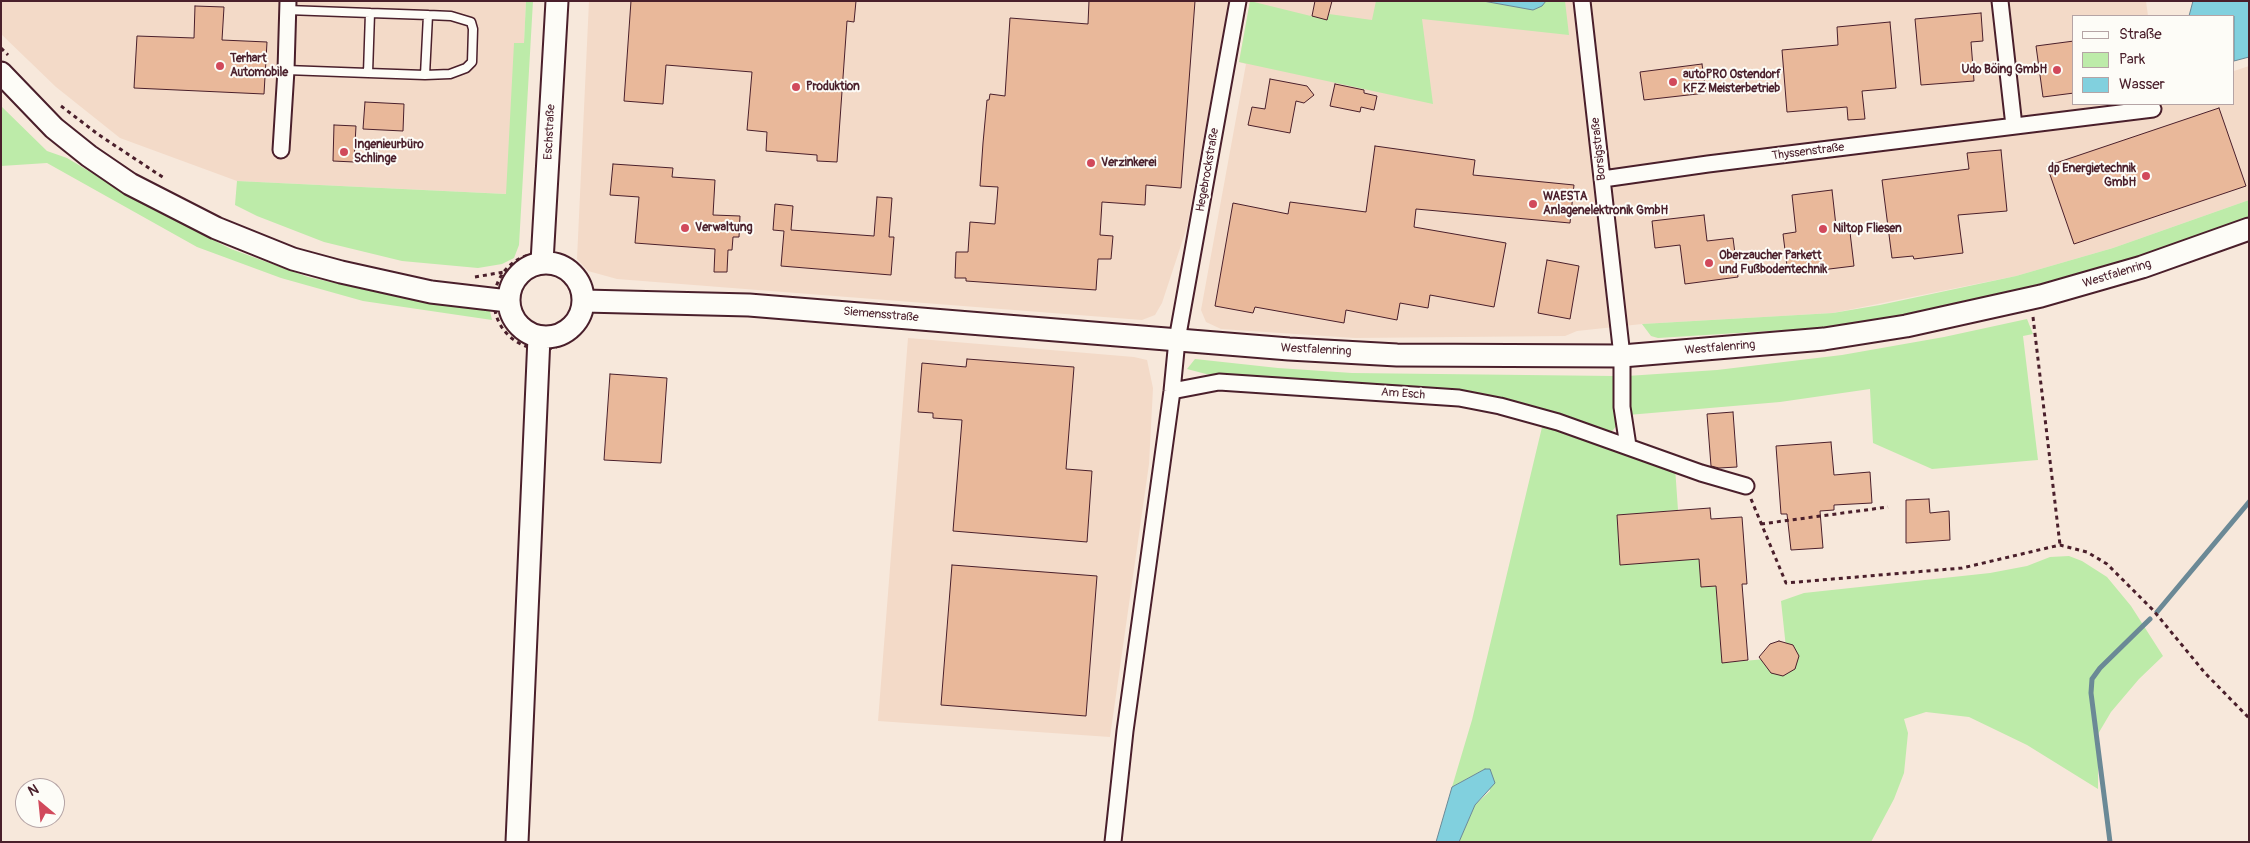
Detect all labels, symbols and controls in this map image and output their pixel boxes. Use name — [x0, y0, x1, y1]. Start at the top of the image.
legend — [2072, 15, 2235, 105]
text: Straße — [2119, 25, 2162, 44]
text: Park — [2119, 50, 2145, 69]
place label: Terhart Automobile — [230, 52, 288, 80]
marker: Terhart Automobile — [214, 60, 226, 72]
place label: Udo Böing GmbH — [1961, 63, 2047, 77]
marker: Udo Böing GmbH — [2051, 64, 2063, 76]
place label: autoPRO Ostendorf KFZ Meisterbetrieb — [1683, 68, 1781, 96]
text: Wasser — [2119, 75, 2165, 94]
marker: autoPRO Ostendorf KFZ Meisterbetrieb — [1667, 76, 1679, 88]
place label: Produktion — [806, 80, 860, 94]
marker: Produktion — [790, 81, 802, 93]
street label: Eschstraße — [541, 104, 559, 160]
street label: Borsigstraße — [1589, 117, 1609, 181]
street label: Hegebrockstraße — [1194, 127, 1222, 213]
place label: Ingenieurbüro Schlinge — [354, 138, 424, 166]
street label: Thyssenstraße — [1771, 140, 1845, 164]
marker: Ingenieurbüro Schlinge — [338, 146, 350, 158]
place label: Verzinkerei — [1101, 156, 1156, 170]
marker: Verzinkerei — [1085, 157, 1097, 169]
place label: dp Energietechnik GmbH — [2048, 162, 2136, 190]
marker: dp Energietechnik GmbH — [2140, 170, 2152, 182]
place label: WAESTA Anlagenelektronik GmbH — [1543, 190, 1668, 218]
marker: WAESTA Anlagenelektronik GmbH — [1527, 198, 1539, 210]
place label: Verwaltung — [695, 221, 753, 235]
marker: Verwaltung — [679, 222, 691, 234]
place label: Niltop Fliesen — [1833, 222, 1902, 236]
marker: Niltop Fliesen — [1817, 223, 1829, 235]
place label: Oberzaucher Parkett und Fußbodentechnik — [1719, 249, 1827, 277]
marker: Oberzaucher Parkett und Fußbodentechnik — [1703, 257, 1715, 269]
street label: Westfalenring — [2081, 257, 2153, 291]
street label: Siemensstraße — [843, 305, 919, 325]
street label: Westfalenring — [1684, 338, 1756, 358]
street label: Westfalenring — [1280, 341, 1352, 359]
street label: Am Esch — [1380, 385, 1426, 403]
north arrow — [15, 778, 65, 828]
text: N — [25, 780, 41, 800]

